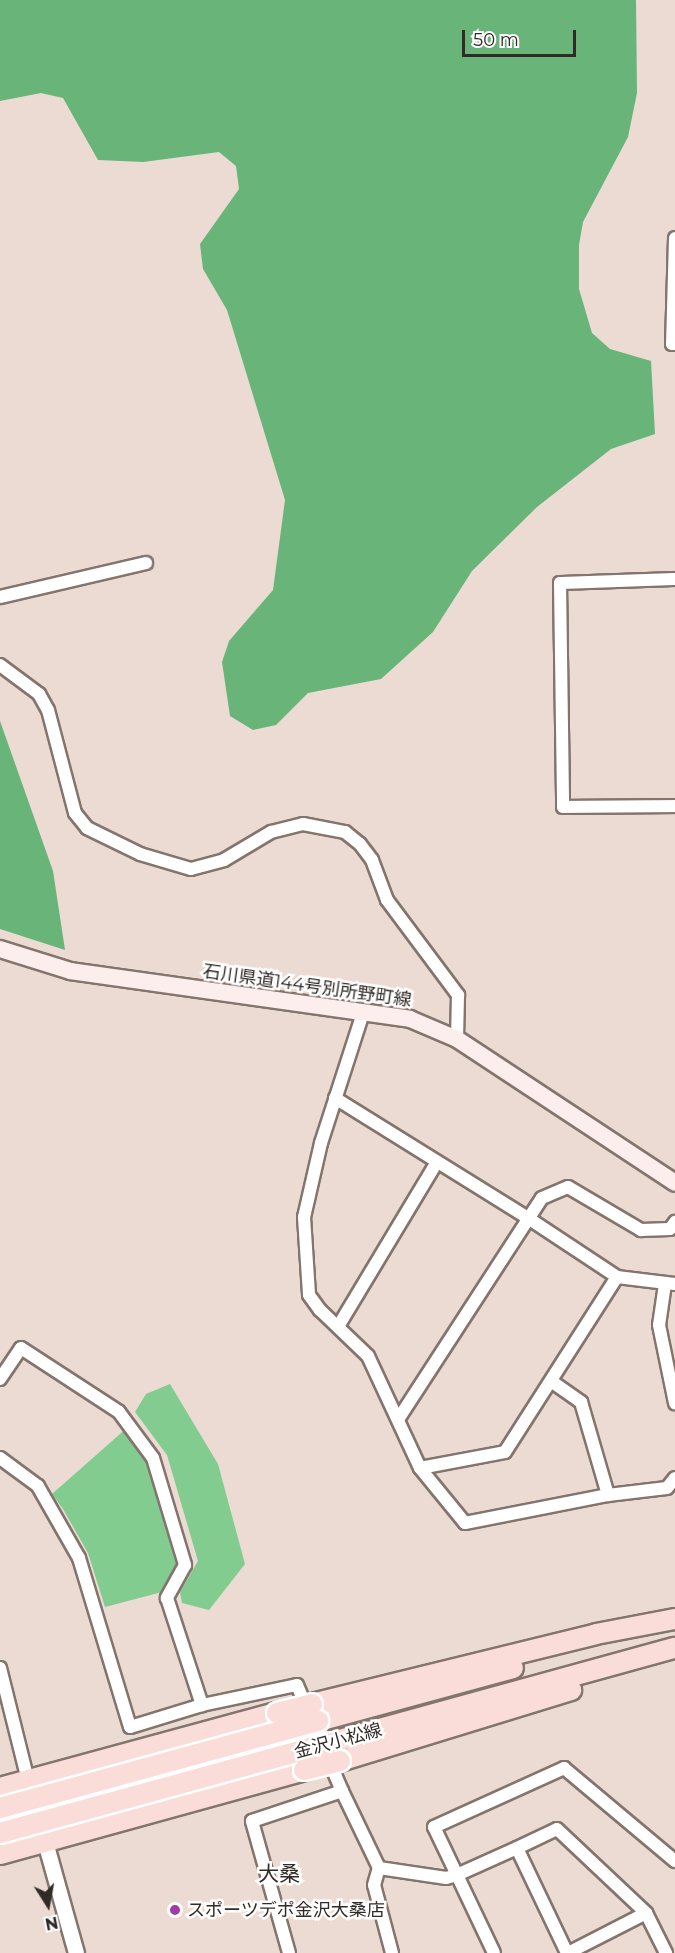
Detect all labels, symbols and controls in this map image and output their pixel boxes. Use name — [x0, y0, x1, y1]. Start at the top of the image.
scale bar — [465, 18, 579, 56]
text: 50 m — [473, 29, 519, 51]
street label: 石川県道144号別所野町線 — [201, 961, 413, 1011]
street label: 金沢小松線 — [292, 1719, 384, 1763]
district label: 大桑 — [258, 1861, 300, 1887]
north arrow — [18, 1875, 78, 1935]
place label: スポーツデポ金沢大桑店 — [187, 1899, 385, 1921]
marker: スポーツデポ金沢大桑店 — [168, 1903, 182, 1917]
text: N — [43, 1913, 60, 1934]

